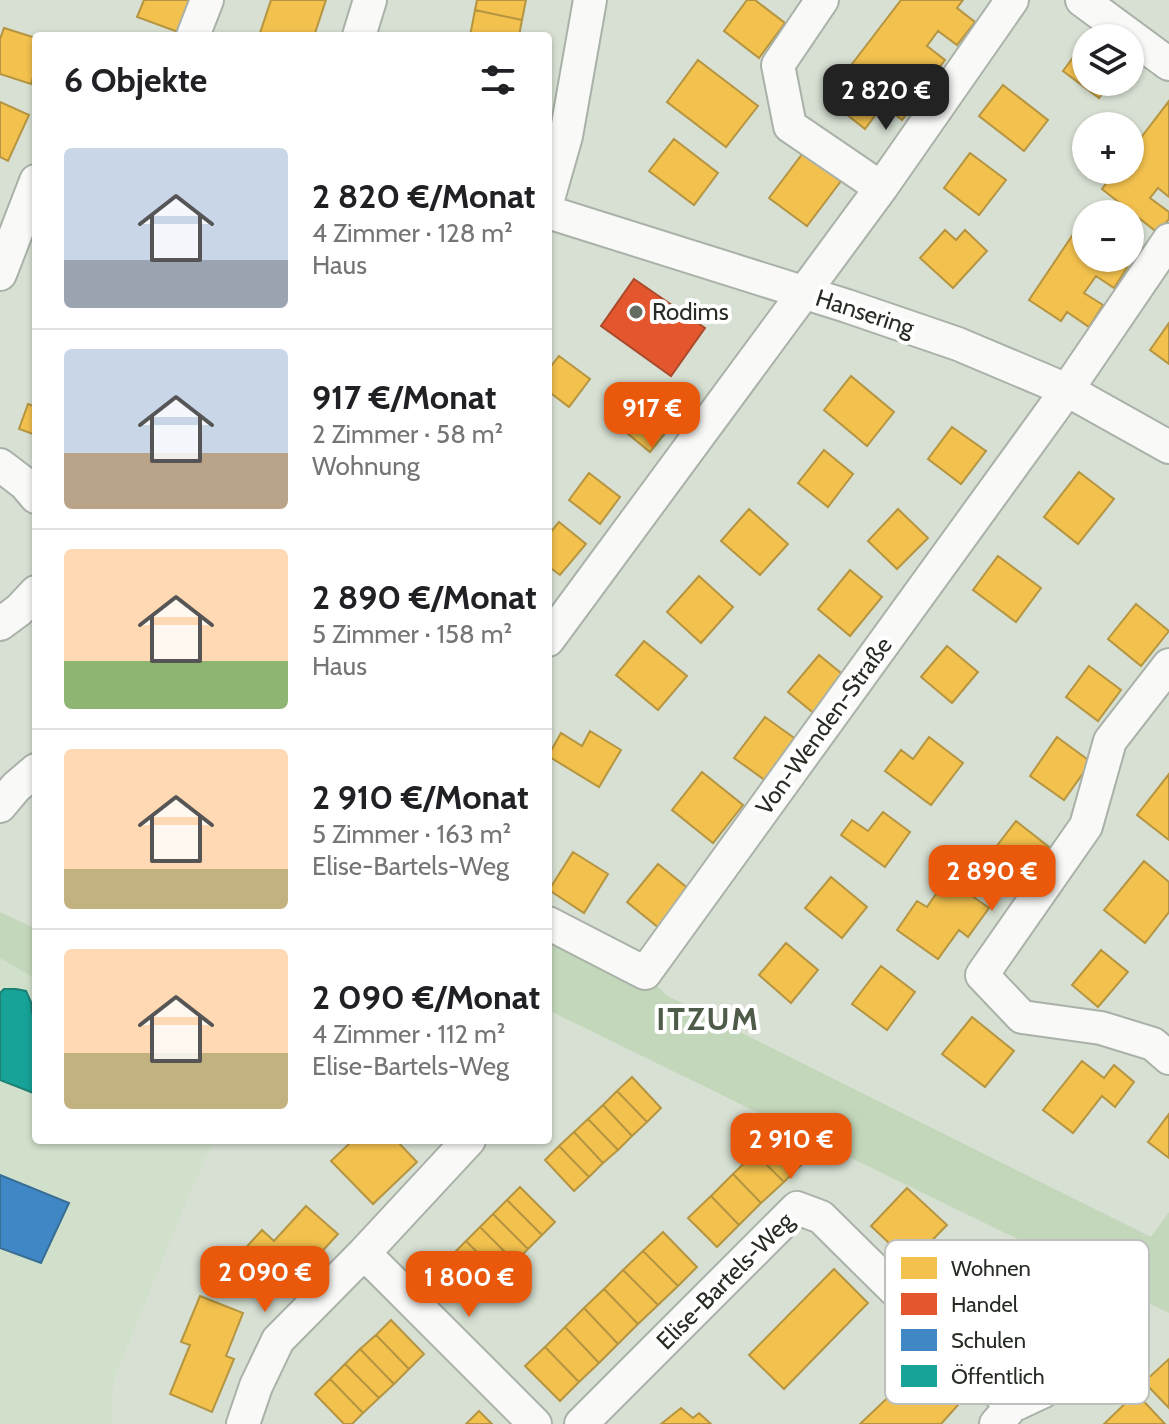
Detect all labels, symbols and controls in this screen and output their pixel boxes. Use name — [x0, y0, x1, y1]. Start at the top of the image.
map controls — [1072, 24, 1144, 272]
button: layers — [1072, 24, 1144, 96]
icon: filters — [476, 58, 520, 102]
text: 6 Objekte — [64, 59, 207, 101]
pin: 2 820 € — [812, 64, 960, 132]
text: 2 820 € — [841, 74, 931, 106]
button: + — [1072, 112, 1144, 184]
text: 2 820 €/Monat — [312, 175, 536, 217]
icon: home — [128, 180, 224, 276]
button: − — [1072, 200, 1144, 272]
text: 4 Zimmer · 128 m² — [312, 217, 513, 249]
text: Haus — [312, 249, 367, 281]
street label: Hansering — [812, 283, 919, 342]
place label: Rodims — [652, 297, 729, 326]
marker: Rodims — [627, 303, 645, 321]
text: 917 €/Monat — [312, 376, 496, 418]
icon: home — [128, 381, 224, 477]
pin: 917 € — [596, 382, 708, 450]
text: 917 € — [622, 392, 682, 424]
text: 2 Zimmer · 58 m² — [312, 418, 503, 450]
text: Wohnung — [312, 450, 420, 482]
text: 2 890 €/Monat — [312, 576, 537, 618]
icon: home — [128, 581, 224, 677]
text: 5 Zimmer · 158 m² — [312, 618, 512, 650]
street label: Von-Wenden-Straße — [749, 631, 898, 820]
text: Haus — [312, 650, 367, 682]
text: 2 910 €/Monat — [312, 776, 529, 818]
icon: home — [128, 781, 224, 877]
text: 5 Zimmer · 163 m² — [312, 818, 511, 850]
pin: 2 890 € — [918, 845, 1066, 913]
text: Elise-Bartels-Weg — [312, 850, 509, 882]
text: 2 890 € — [947, 855, 1037, 887]
text: 2 090 €/Monat — [312, 976, 540, 1018]
icon: home — [128, 981, 224, 1077]
district label: ITZUM — [656, 999, 760, 1038]
text: 4 Zimmer · 112 m² — [312, 1018, 505, 1050]
text: Elise-Bartels-Weg — [312, 1050, 509, 1082]
pin: 2 910 € — [717, 1113, 865, 1181]
text: 2 910 € — [749, 1123, 833, 1155]
street label: Elise-Bartels-Weg — [650, 1205, 800, 1355]
legend — [885, 1240, 1149, 1404]
pin: 2 090 € — [191, 1246, 339, 1314]
pin: 1 800 € — [395, 1251, 543, 1319]
text: Wohnen — [951, 1255, 1031, 1282]
text: 2 090 € — [218, 1256, 312, 1288]
text: 1 800 € — [424, 1261, 514, 1293]
text: Handel — [951, 1291, 1019, 1318]
text: Schulen — [951, 1327, 1026, 1354]
text: Öffentlich — [951, 1363, 1045, 1390]

